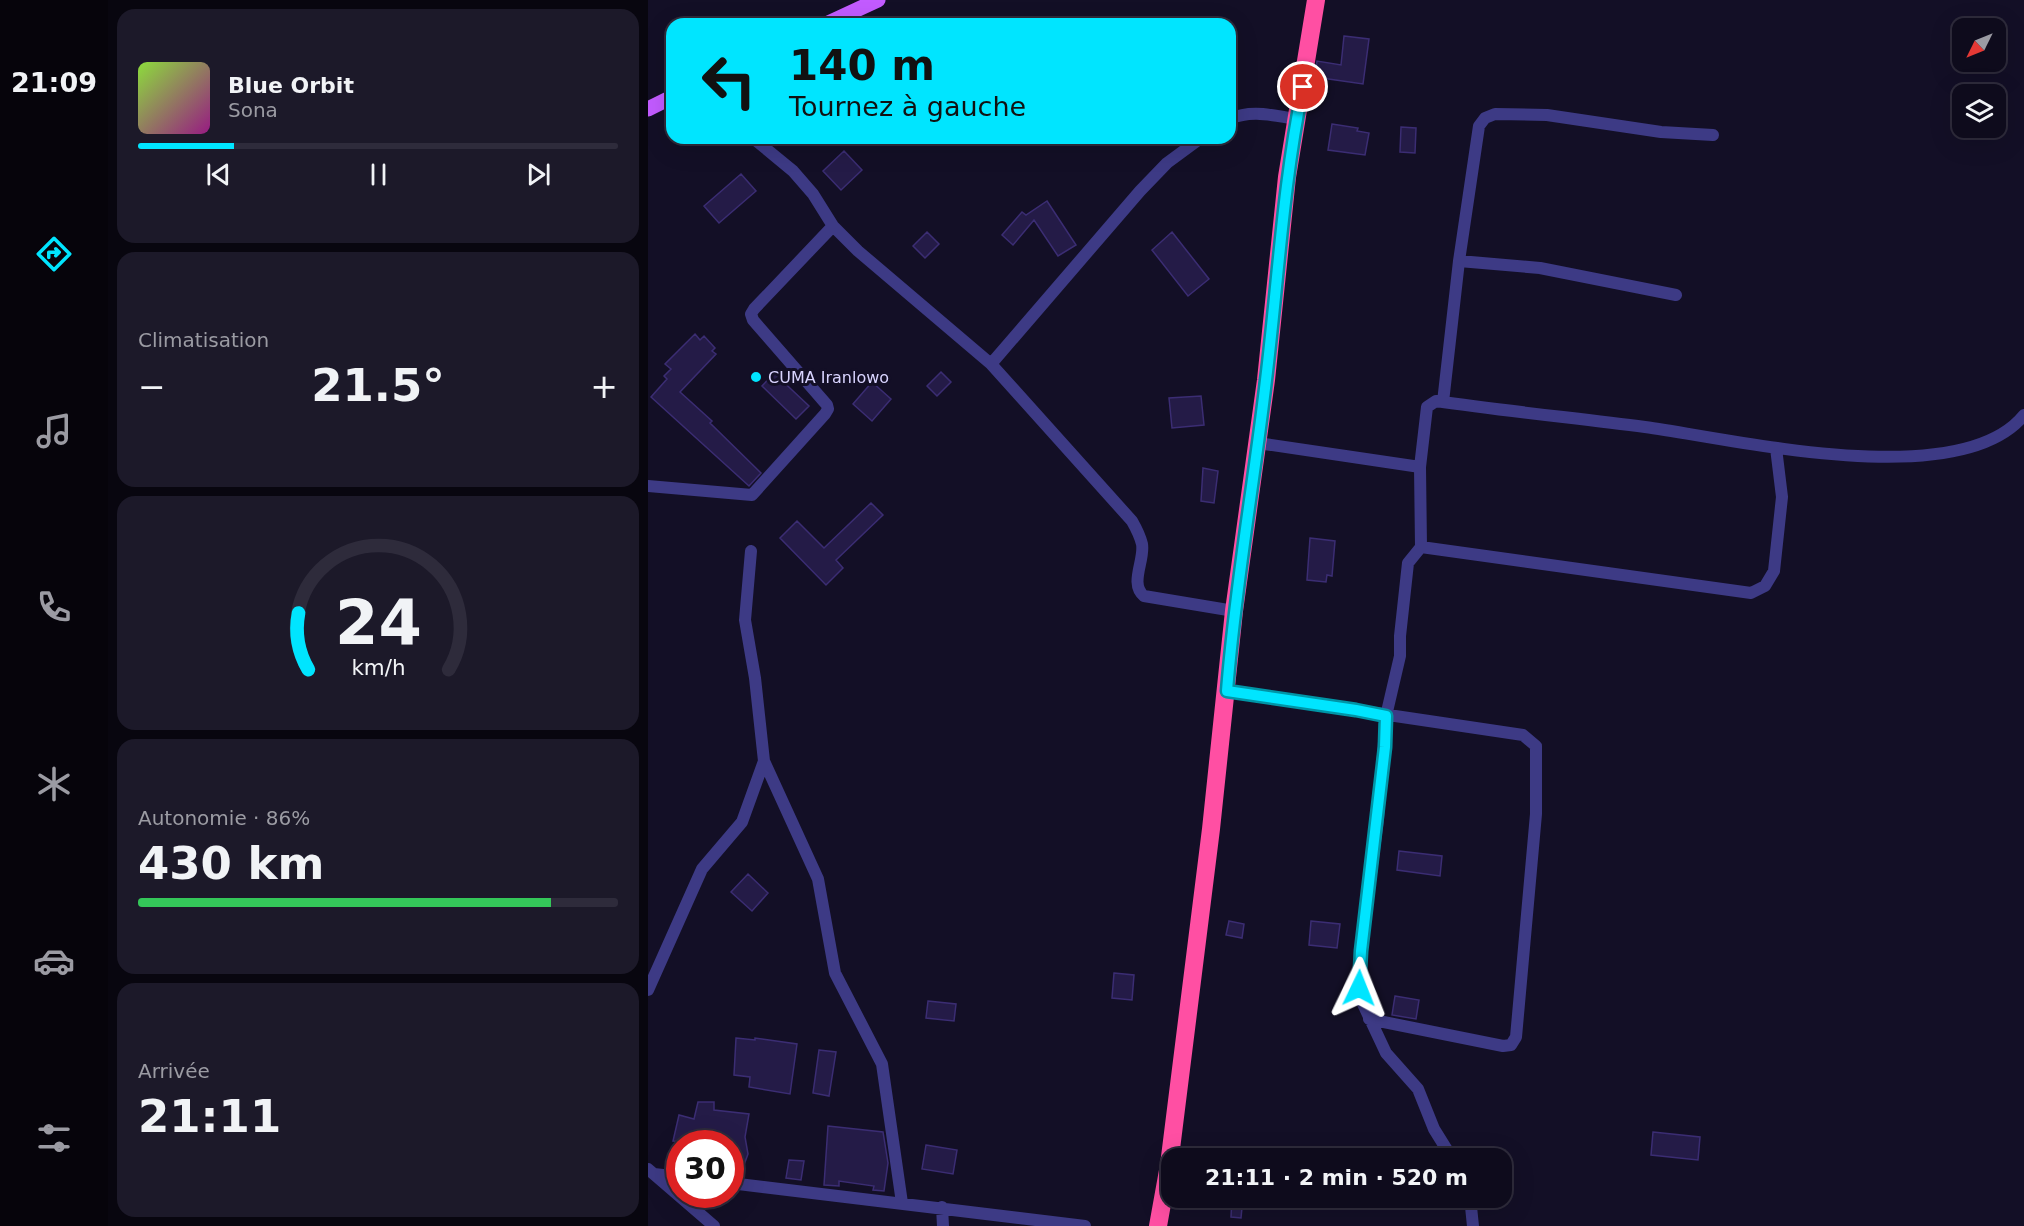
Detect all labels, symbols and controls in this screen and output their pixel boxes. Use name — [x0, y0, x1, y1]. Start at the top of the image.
north arrow — [1952, 18, 2006, 72]
map controls — [1952, 18, 2006, 138]
text: 140 m — [789, 41, 935, 90]
icon: left — [690, 42, 768, 120]
pin — [1277, 61, 1328, 112]
text: 21:09 — [11, 67, 97, 98]
icon: arrive — [1286, 70, 1319, 103]
text: Blue Orbit — [228, 73, 354, 98]
button: layers — [1952, 84, 2006, 138]
text: Tournez à gauche — [789, 91, 1026, 122]
text: Sona — [228, 98, 278, 122]
icon: previous — [202, 158, 235, 191]
icon: pause — [362, 158, 395, 191]
icon: next — [522, 158, 555, 191]
icon: directions — [33, 233, 75, 275]
text: Climatisation — [138, 328, 269, 352]
text: 21.5° — [311, 359, 445, 412]
text: − — [138, 367, 166, 406]
text: + — [590, 367, 618, 406]
place label: CUMA Iranlowo — [768, 368, 889, 387]
marker: CUMA Iranlowo — [749, 370, 763, 384]
icon: music — [33, 410, 75, 452]
icon: phone — [33, 586, 75, 628]
text: 24 — [335, 586, 421, 659]
text: km/h — [351, 655, 405, 680]
icon: climate — [33, 763, 75, 805]
text: Autonomie · 86% — [138, 806, 310, 830]
text: 430 km — [138, 837, 324, 890]
icon: car — [33, 940, 75, 982]
position arrow — [1327, 956, 1391, 1020]
text: Arrivée — [138, 1059, 210, 1083]
text: 21:11 — [138, 1090, 281, 1143]
icon: filters — [33, 1117, 75, 1159]
speed limit sign: 30 — [666, 1130, 744, 1208]
text: 21:11 · 2 min · 520 m — [1205, 1165, 1468, 1190]

